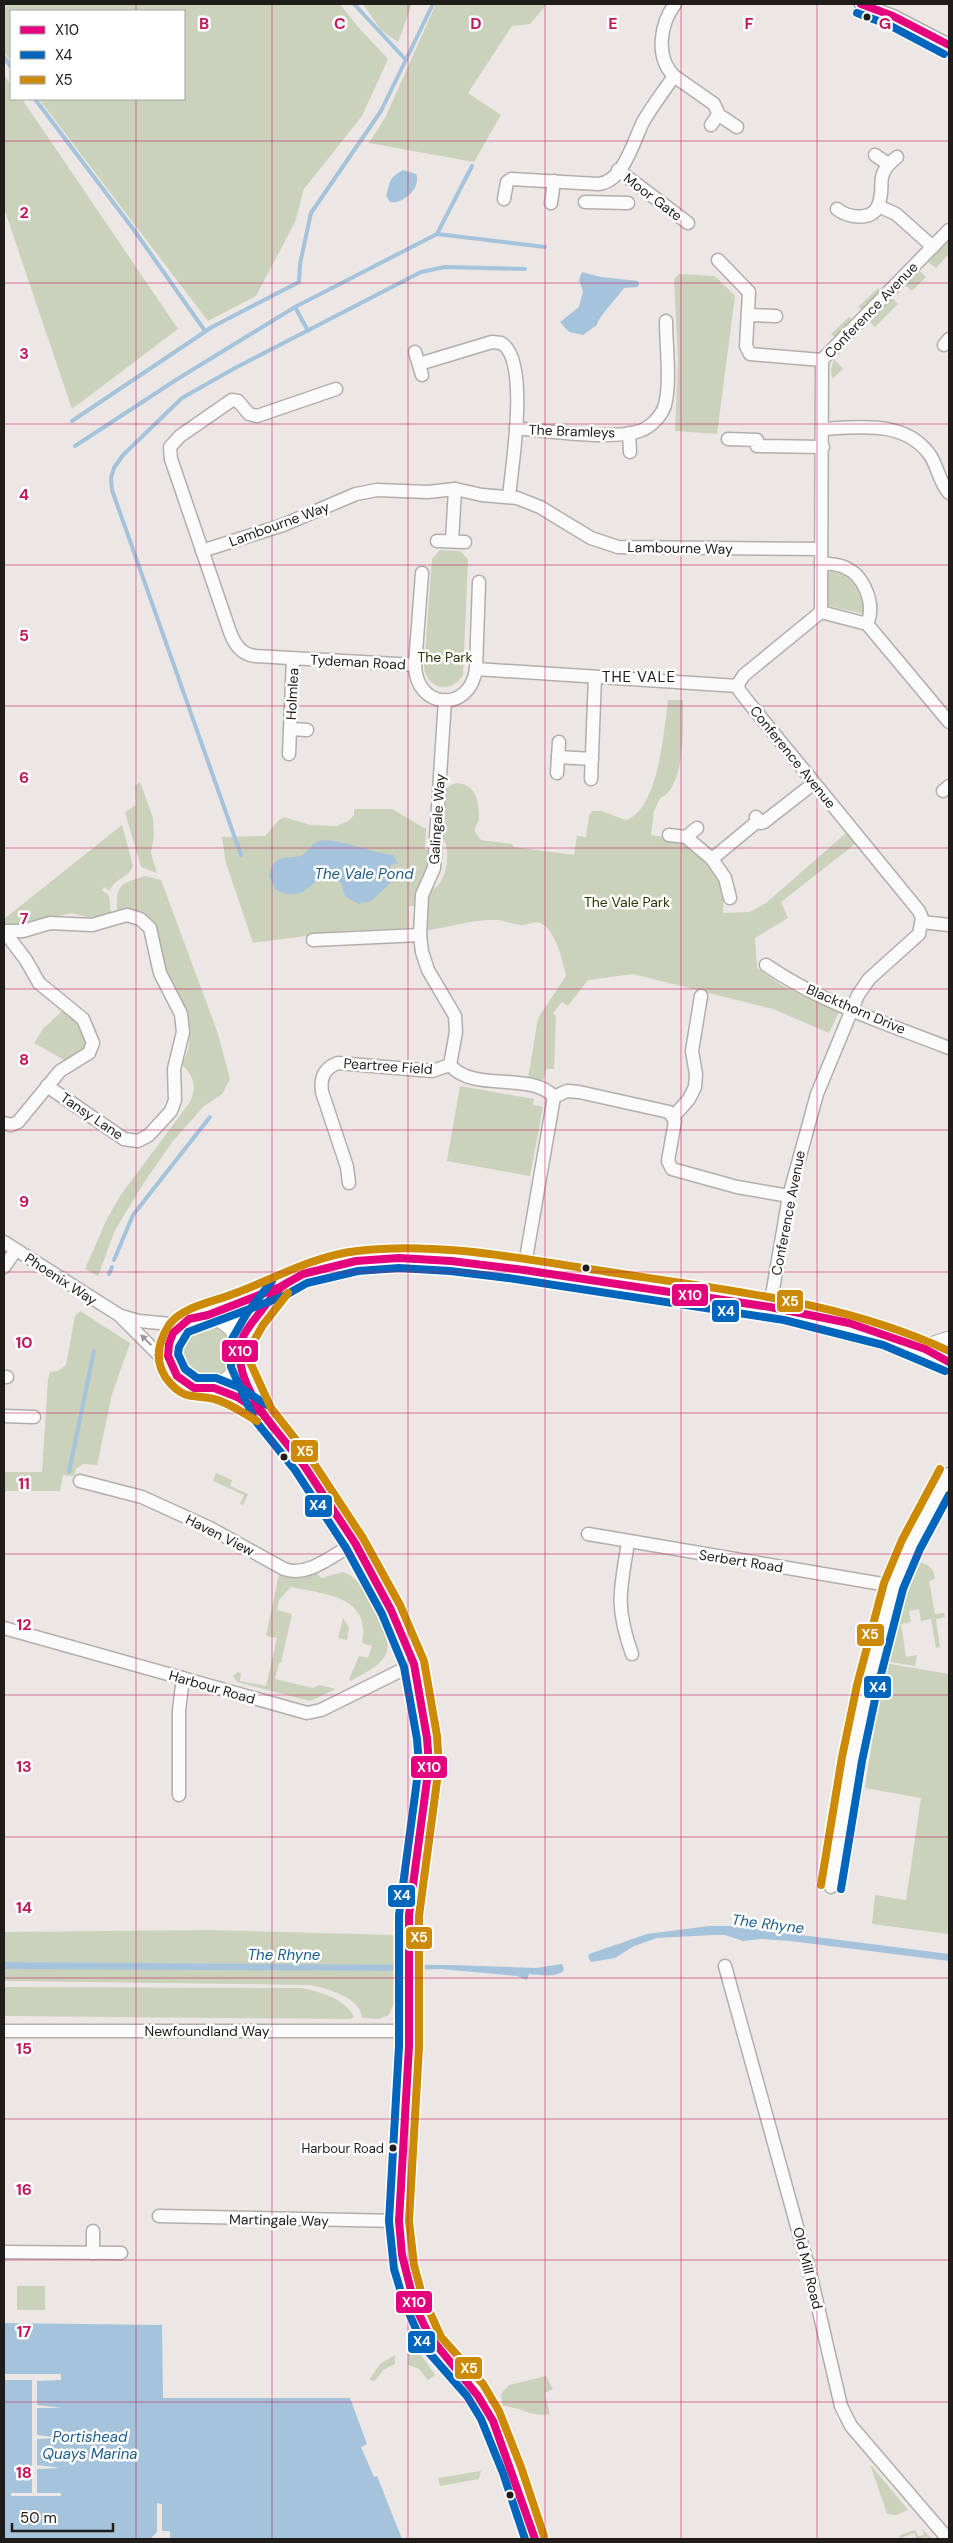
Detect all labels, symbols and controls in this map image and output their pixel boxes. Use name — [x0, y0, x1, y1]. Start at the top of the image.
legend — [10, 10, 185, 100]
unlabelled marker — [862, 12, 872, 22]
text: B — [199, 13, 209, 34]
text: C — [334, 13, 346, 34]
text: D — [470, 13, 482, 34]
text: E — [608, 13, 618, 34]
text: F — [745, 13, 754, 34]
text: G — [879, 13, 891, 34]
text: X10 — [55, 20, 79, 40]
text: X4 — [55, 45, 72, 65]
text: X5 — [55, 70, 73, 90]
street label: Moor Gate — [620, 169, 686, 225]
text: 2 — [19, 202, 29, 223]
street label: Conference Avenue — [820, 258, 922, 362]
text: 3 — [19, 343, 29, 364]
street label: The Bramleys — [528, 420, 616, 442]
text: 4 — [19, 484, 29, 505]
street label: Lambourne Way — [226, 497, 332, 551]
street label: Lambourne Way — [627, 538, 733, 558]
text: 5 — [19, 625, 29, 646]
park label: The Park — [417, 648, 473, 666]
street label: Tydeman Road — [310, 651, 406, 673]
district label: THE VALE — [602, 667, 676, 687]
street label: Holmlea — [282, 668, 302, 720]
street label: Conference Avenue — [746, 702, 840, 812]
text: 6 — [19, 767, 29, 788]
street label: Galingale Way — [425, 773, 449, 865]
water label: The Vale Pond — [315, 864, 414, 884]
park label: The Vale Park — [584, 893, 670, 911]
text: 7 — [20, 908, 29, 929]
street label: Blackthorn Drive — [804, 980, 908, 1038]
text: 8 — [19, 1049, 29, 1070]
street label: Peartree Field — [343, 1054, 433, 1078]
street label: Tansy Lane — [57, 1088, 127, 1144]
street label: Conference Avenue — [767, 1149, 809, 1277]
text: 9 — [19, 1191, 29, 1212]
street label: Phoenix Way — [21, 1249, 101, 1309]
unlabelled marker — [581, 1263, 591, 1273]
line badge: X10 — [671, 1283, 709, 1307]
text: X10 — [678, 1286, 702, 1304]
line badge: X5 — [776, 1289, 804, 1313]
text: X5 — [781, 1292, 799, 1310]
line badge: X4 — [711, 1299, 740, 1323]
text: X4 — [717, 1302, 735, 1320]
text: 10 — [15, 1332, 33, 1353]
one-way arrow — [140, 1335, 152, 1347]
line badge: X10 — [221, 1339, 259, 1363]
text: X10 — [228, 1342, 252, 1360]
line badge: X5 — [290, 1439, 319, 1463]
text: X5 — [296, 1442, 314, 1460]
unlabelled marker — [279, 1452, 289, 1462]
text: 11 — [18, 1473, 30, 1494]
line badge: X4 — [304, 1494, 333, 1518]
text: X4 — [309, 1496, 327, 1514]
street label: Haven View — [183, 1510, 258, 1560]
street label: Serbert Road — [698, 1545, 784, 1577]
text: 12 — [16, 1614, 32, 1635]
line badge: X5 — [856, 1623, 885, 1647]
text: X5 — [861, 1625, 879, 1643]
street label: Harbour Road — [167, 1666, 257, 1708]
line badge: X4 — [863, 1675, 892, 1699]
text: X4 — [869, 1678, 887, 1696]
line badge: X10 — [410, 1755, 448, 1779]
text: 13 — [16, 1756, 32, 1777]
text: X10 — [417, 1758, 441, 1776]
line badge: X4 — [387, 1884, 416, 1908]
text: X4 — [393, 1886, 411, 1904]
text: 14 — [16, 1897, 32, 1918]
water label: The Rhyne — [731, 1910, 806, 1938]
line badge: X5 — [405, 1926, 433, 1950]
text: X5 — [410, 1928, 428, 1946]
water label: The Rhyne — [248, 1945, 321, 1965]
street label: Newfoundland Way — [145, 2022, 270, 2040]
text: 15 — [16, 2038, 32, 2059]
place label: Harbour Road — [301, 2140, 384, 2157]
marker: Harbour Road — [388, 2143, 398, 2153]
text: 16 — [16, 2179, 32, 2200]
street label: Martingale Way — [229, 2210, 329, 2230]
street label: Old Mill Road — [789, 2225, 827, 2311]
line badge: X10 — [395, 2290, 433, 2314]
text: X10 — [402, 2293, 426, 2311]
text: 17 — [17, 2321, 32, 2342]
line badge: X4 — [407, 2330, 436, 2354]
text: X4 — [413, 2332, 431, 2350]
line badge: X5 — [454, 2356, 483, 2380]
text: X5 — [460, 2359, 478, 2377]
water label: Portishead Quays Marina — [42, 2427, 138, 2464]
text: 18 — [16, 2462, 32, 2483]
unlabelled marker — [505, 2490, 515, 2500]
scale bar — [12, 2500, 114, 2532]
text: 50 m — [20, 2508, 57, 2528]

